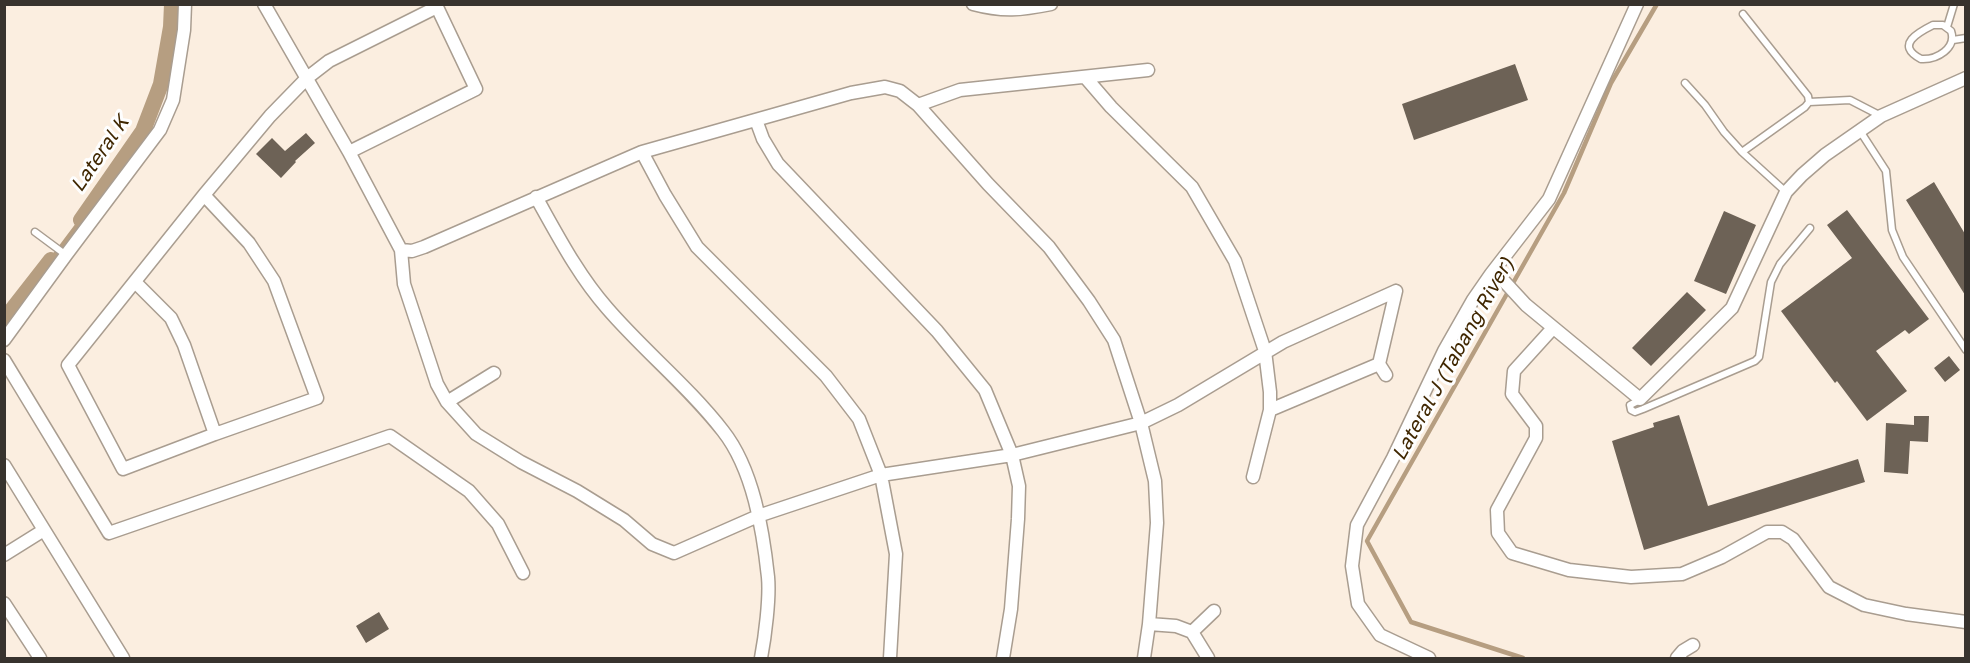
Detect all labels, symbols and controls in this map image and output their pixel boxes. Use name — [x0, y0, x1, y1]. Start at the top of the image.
water label: Lateral K — [66, 111, 134, 197]
water label: Lateral J (Tabang River) — [1387, 253, 1519, 465]

